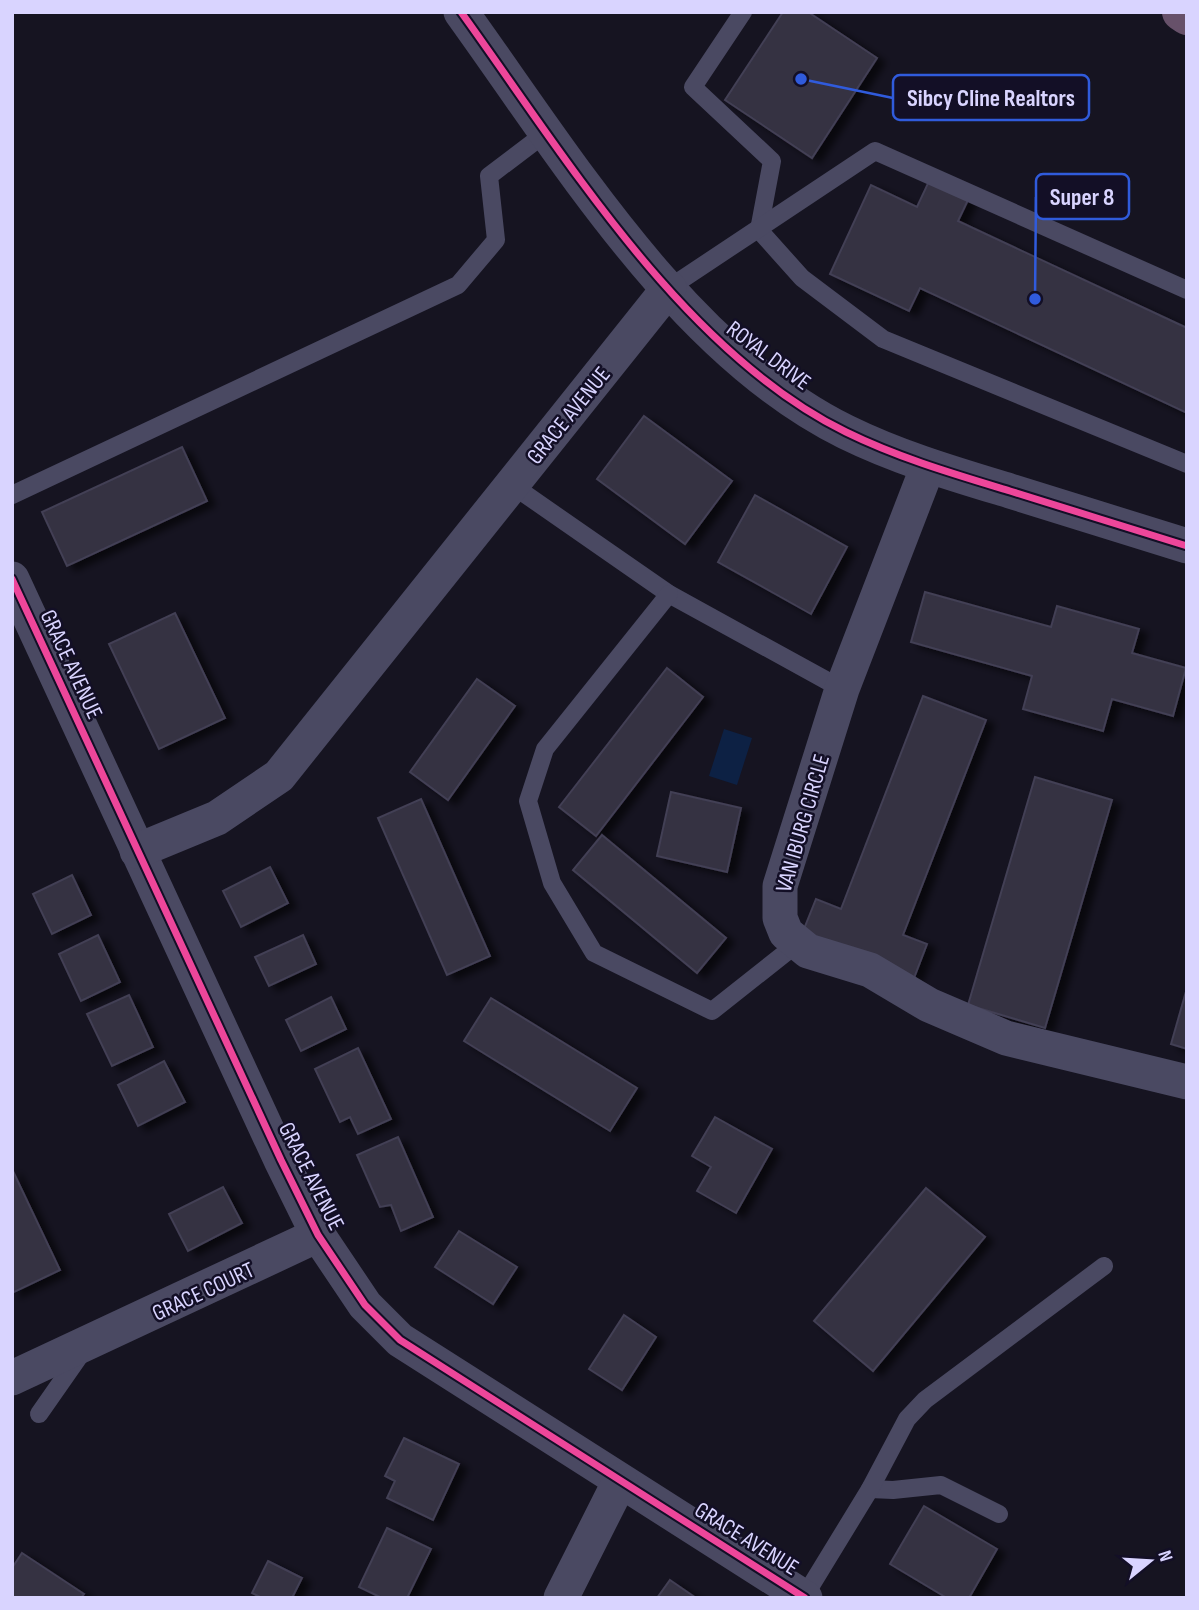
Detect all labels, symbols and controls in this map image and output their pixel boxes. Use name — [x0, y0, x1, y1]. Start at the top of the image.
callout: Sibcy Cline Realtors — [893, 75, 1089, 120]
text: Sibcy Cline Realtors — [907, 84, 1075, 113]
callout: Super 8 — [1036, 174, 1129, 219]
text: Super 8 — [1050, 183, 1114, 212]
street label: ROYAL DRIVE — [721, 315, 816, 397]
street label: GRACE AVENUE — [521, 361, 617, 470]
street label: GRACE AVENUE — [34, 605, 109, 724]
street label: VAN IBURG CIRCLE — [770, 751, 836, 895]
street label: GRACE AVENUE — [272, 1118, 350, 1235]
street label: GRACE COURT — [148, 1256, 259, 1328]
street label: GRACE AVENUE — [689, 1496, 804, 1582]
north arrow — [1115, 1526, 1185, 1596]
text: N — [1152, 1548, 1177, 1565]

